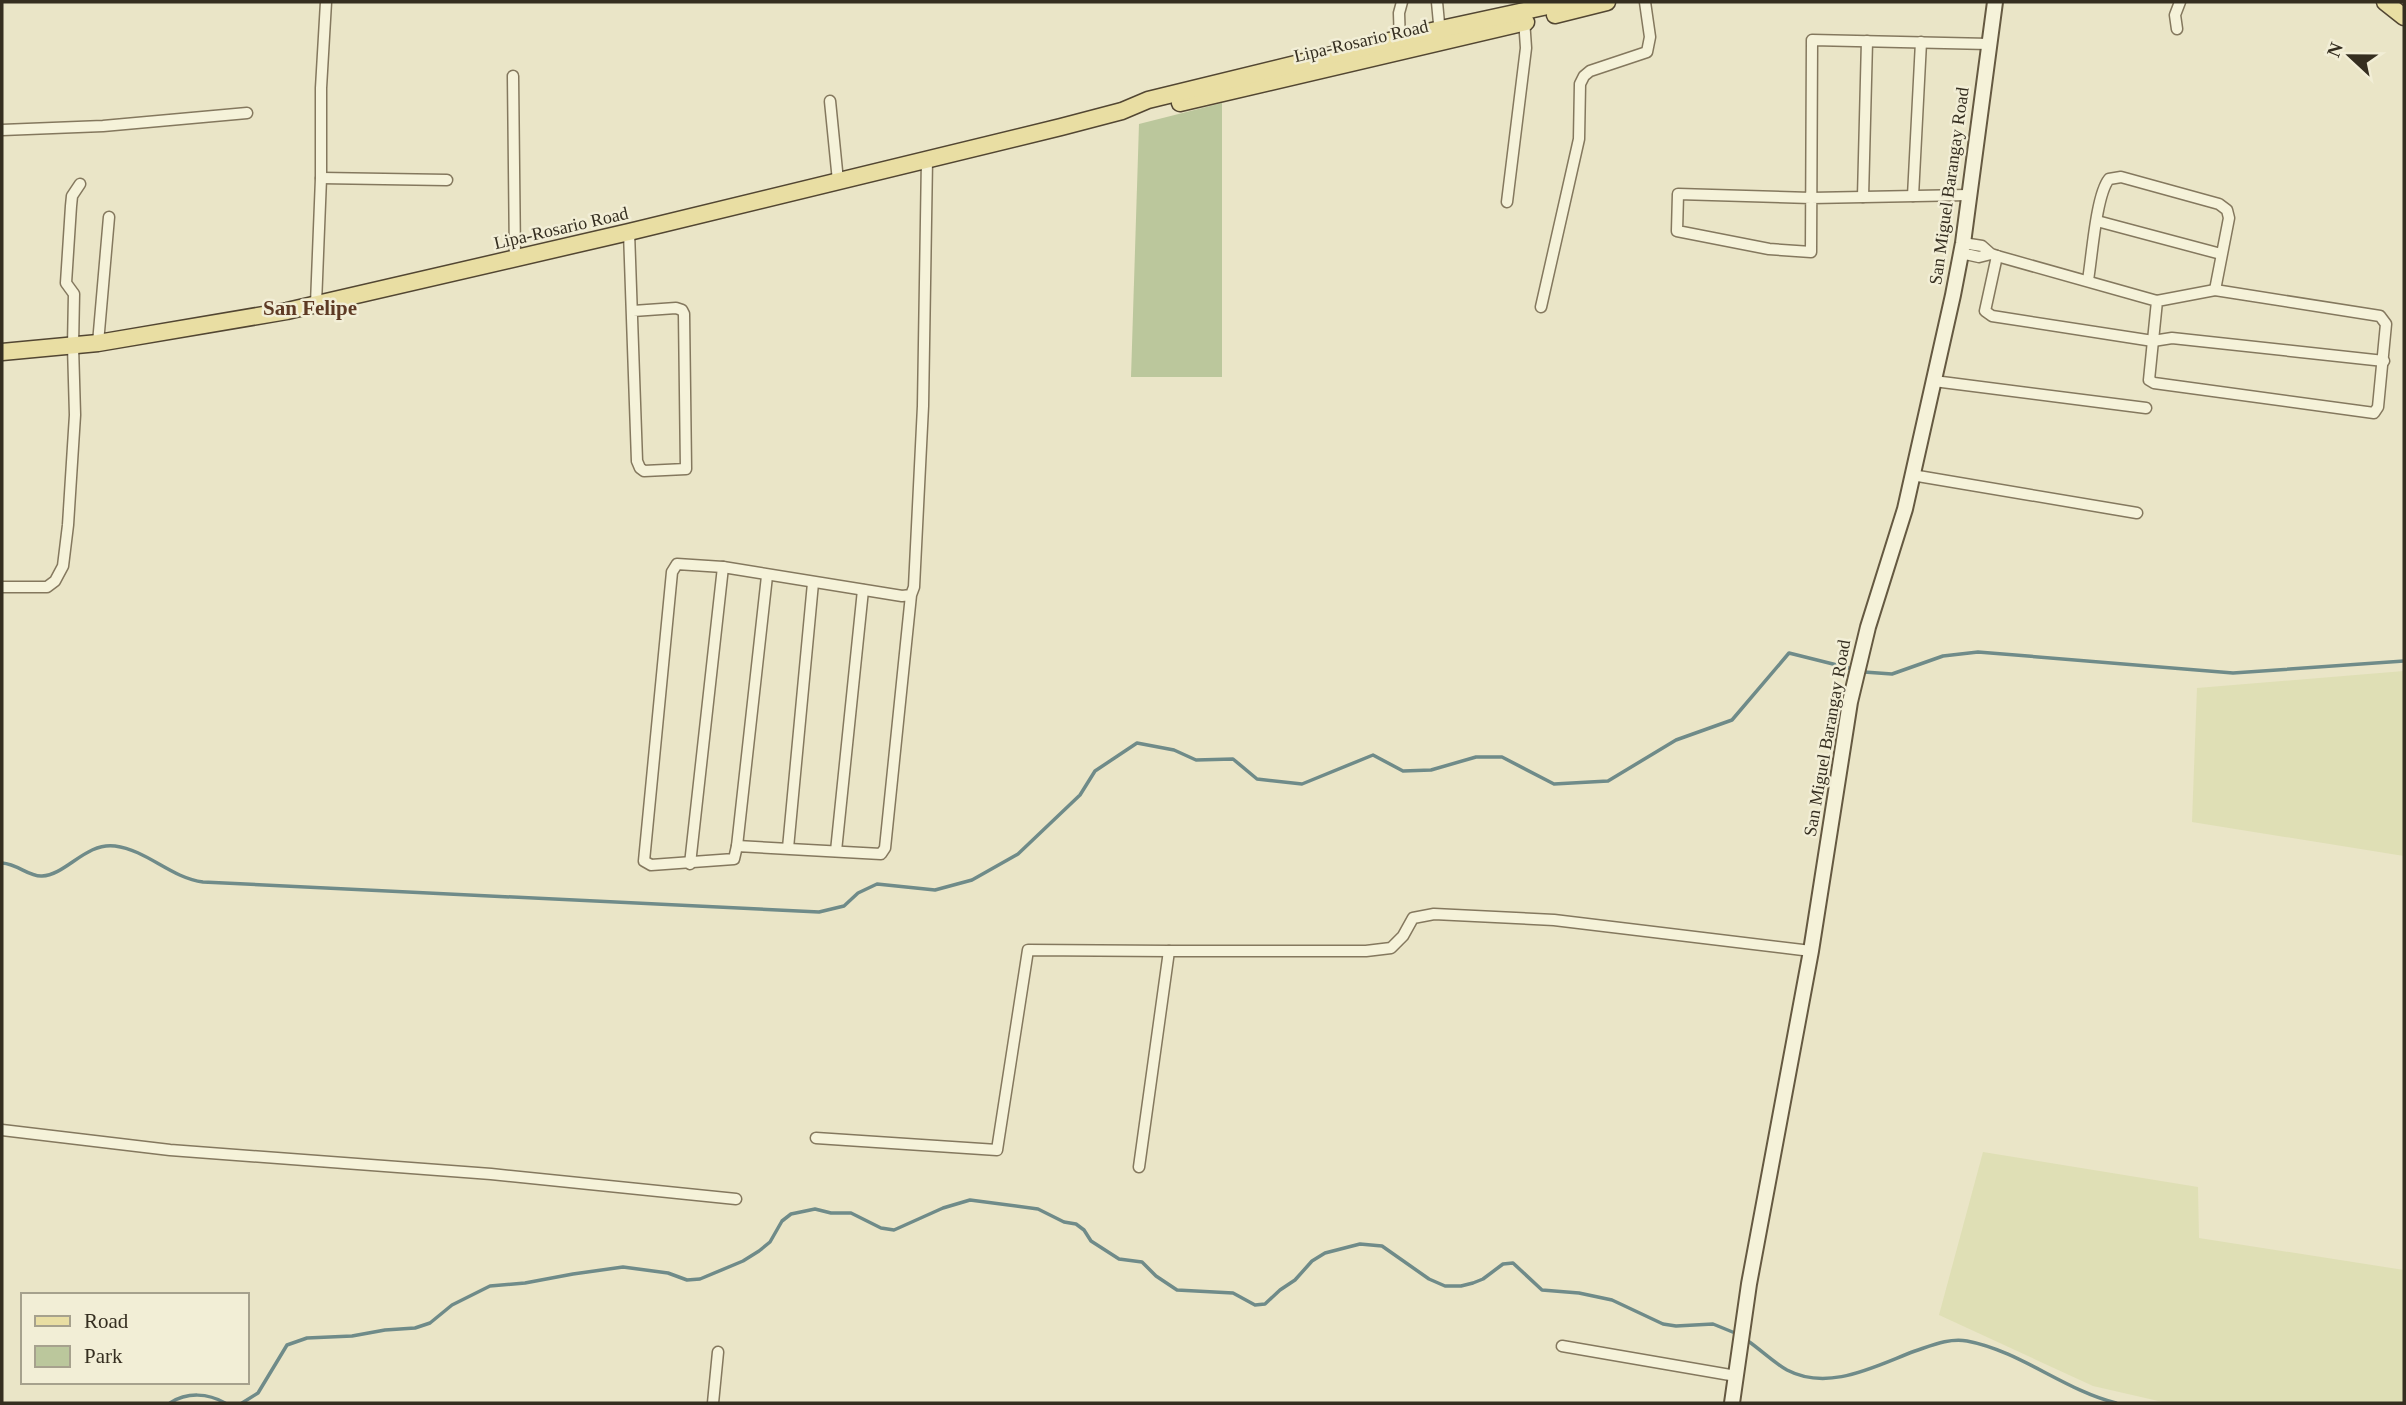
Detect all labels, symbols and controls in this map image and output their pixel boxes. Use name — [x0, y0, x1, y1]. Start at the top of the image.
street label: Lipa-Rosario Road — [1292, 16, 1430, 66]
north arrow — [2315, 21, 2385, 91]
text: N — [2322, 39, 2347, 60]
street label: San Miguel Barangay Road — [1925, 86, 1973, 286]
street label: Lipa-Rosario Road — [492, 203, 630, 253]
district label: San Felipe — [263, 296, 357, 320]
street label: San Miguel Barangay Road — [1800, 638, 1854, 838]
legend — [21, 1293, 248, 1384]
text: Road — [84, 1309, 129, 1333]
text: Park — [84, 1344, 123, 1368]

